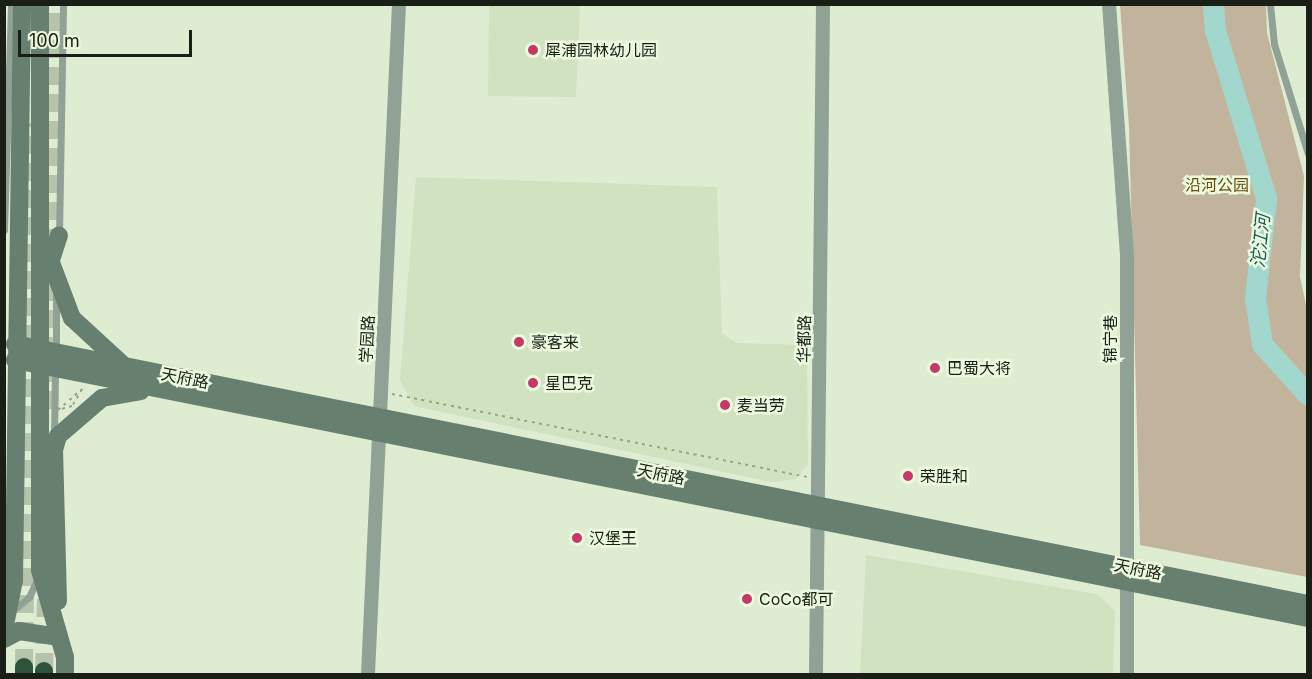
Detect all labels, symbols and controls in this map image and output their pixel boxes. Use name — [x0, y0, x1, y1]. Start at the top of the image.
scale bar — [21, 18, 195, 56]
text: 100 m — [29, 30, 80, 51]
place label: 犀浦园林幼儿园 — [545, 40, 657, 60]
marker: 犀浦园林幼儿园 — [526, 43, 540, 57]
park label: 沿河公园 — [1185, 175, 1249, 195]
water label: 沱江河 — [1247, 213, 1275, 269]
street label: 学园路 — [356, 315, 378, 363]
street label: 华都路 — [794, 315, 814, 363]
street label: 锦宁巷 — [1100, 315, 1120, 363]
place label: 豪客来 — [531, 332, 579, 352]
marker: 豪客来 — [512, 335, 526, 349]
place label: 巴蜀大将 — [947, 358, 1011, 378]
marker: 巴蜀大将 — [928, 361, 942, 375]
street label: 天府路 — [160, 364, 210, 392]
place label: 星巴克 — [545, 373, 593, 393]
marker: 星巴克 — [526, 376, 540, 390]
place label: 麦当劳 — [737, 395, 785, 415]
marker: 麦当劳 — [718, 398, 732, 412]
street label: 天府路 — [636, 460, 686, 488]
place label: 荣胜和 — [920, 466, 968, 486]
marker: 荣胜和 — [901, 469, 915, 483]
place label: 汉堡王 — [589, 528, 637, 548]
marker: 汉堡王 — [570, 531, 584, 545]
street label: 天府路 — [1113, 555, 1163, 583]
place label: CoCo都可 — [759, 589, 834, 609]
marker: CoCo都可 — [740, 592, 754, 606]

